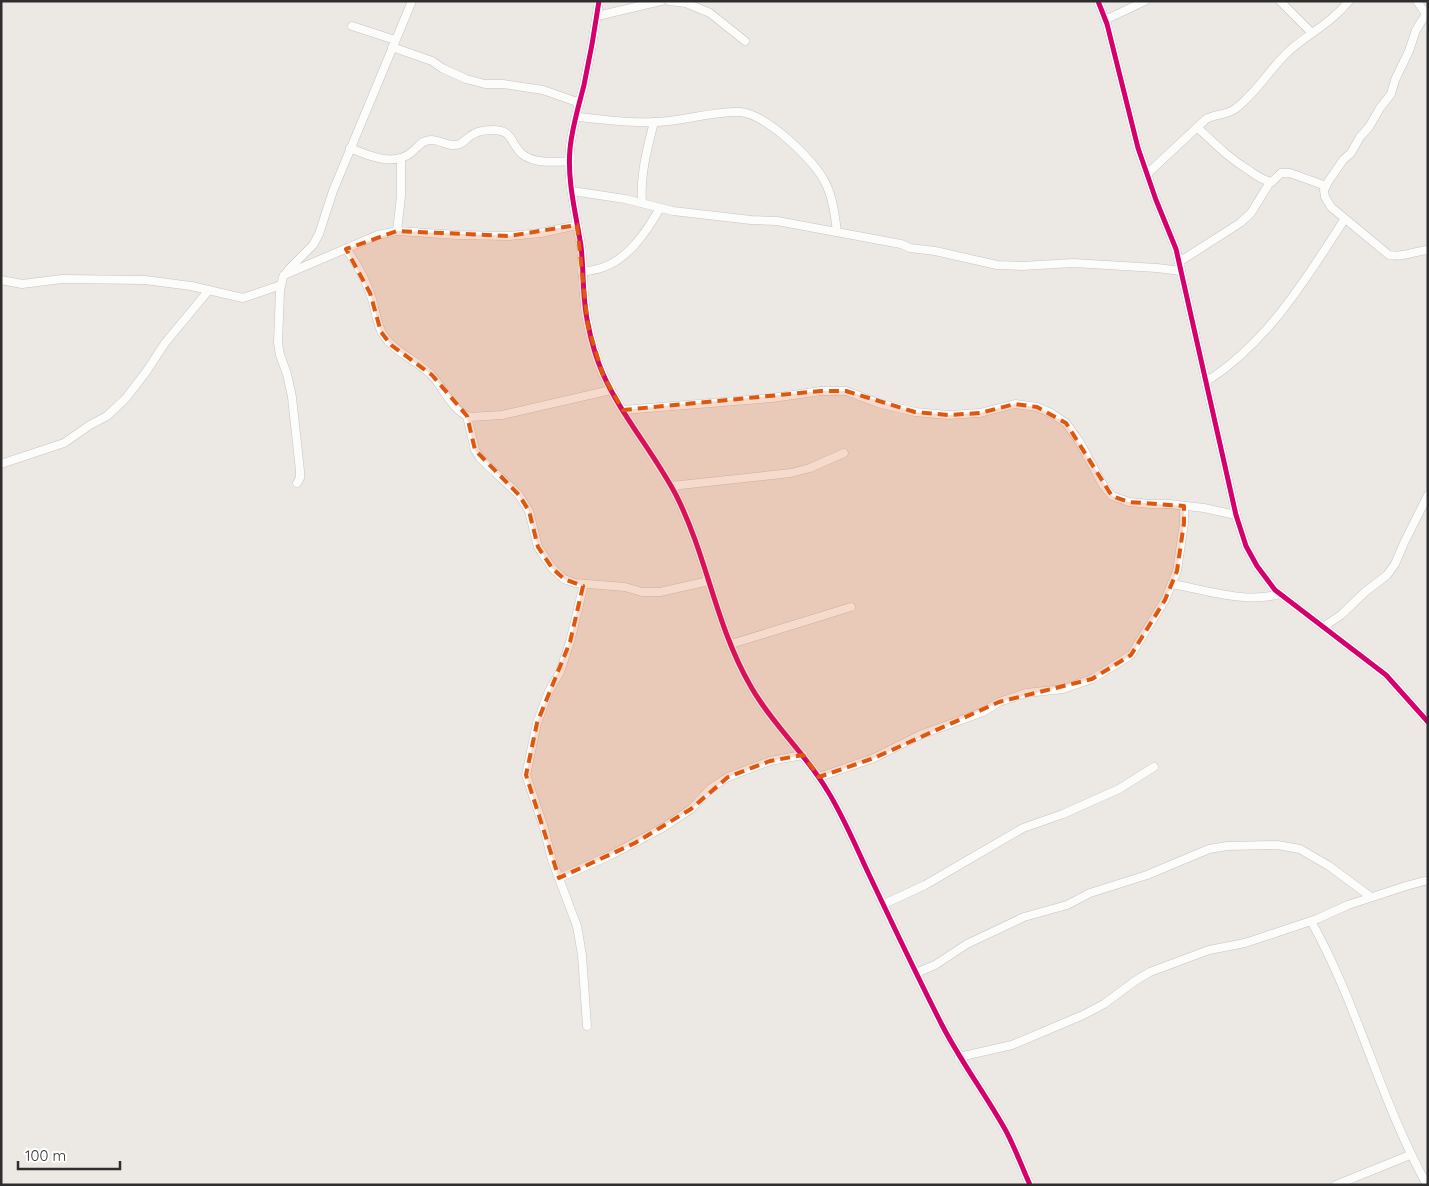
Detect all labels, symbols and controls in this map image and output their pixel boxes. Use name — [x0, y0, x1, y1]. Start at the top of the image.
scale bar — [18, 1138, 120, 1170]
text: 100 m — [25, 1146, 66, 1165]

